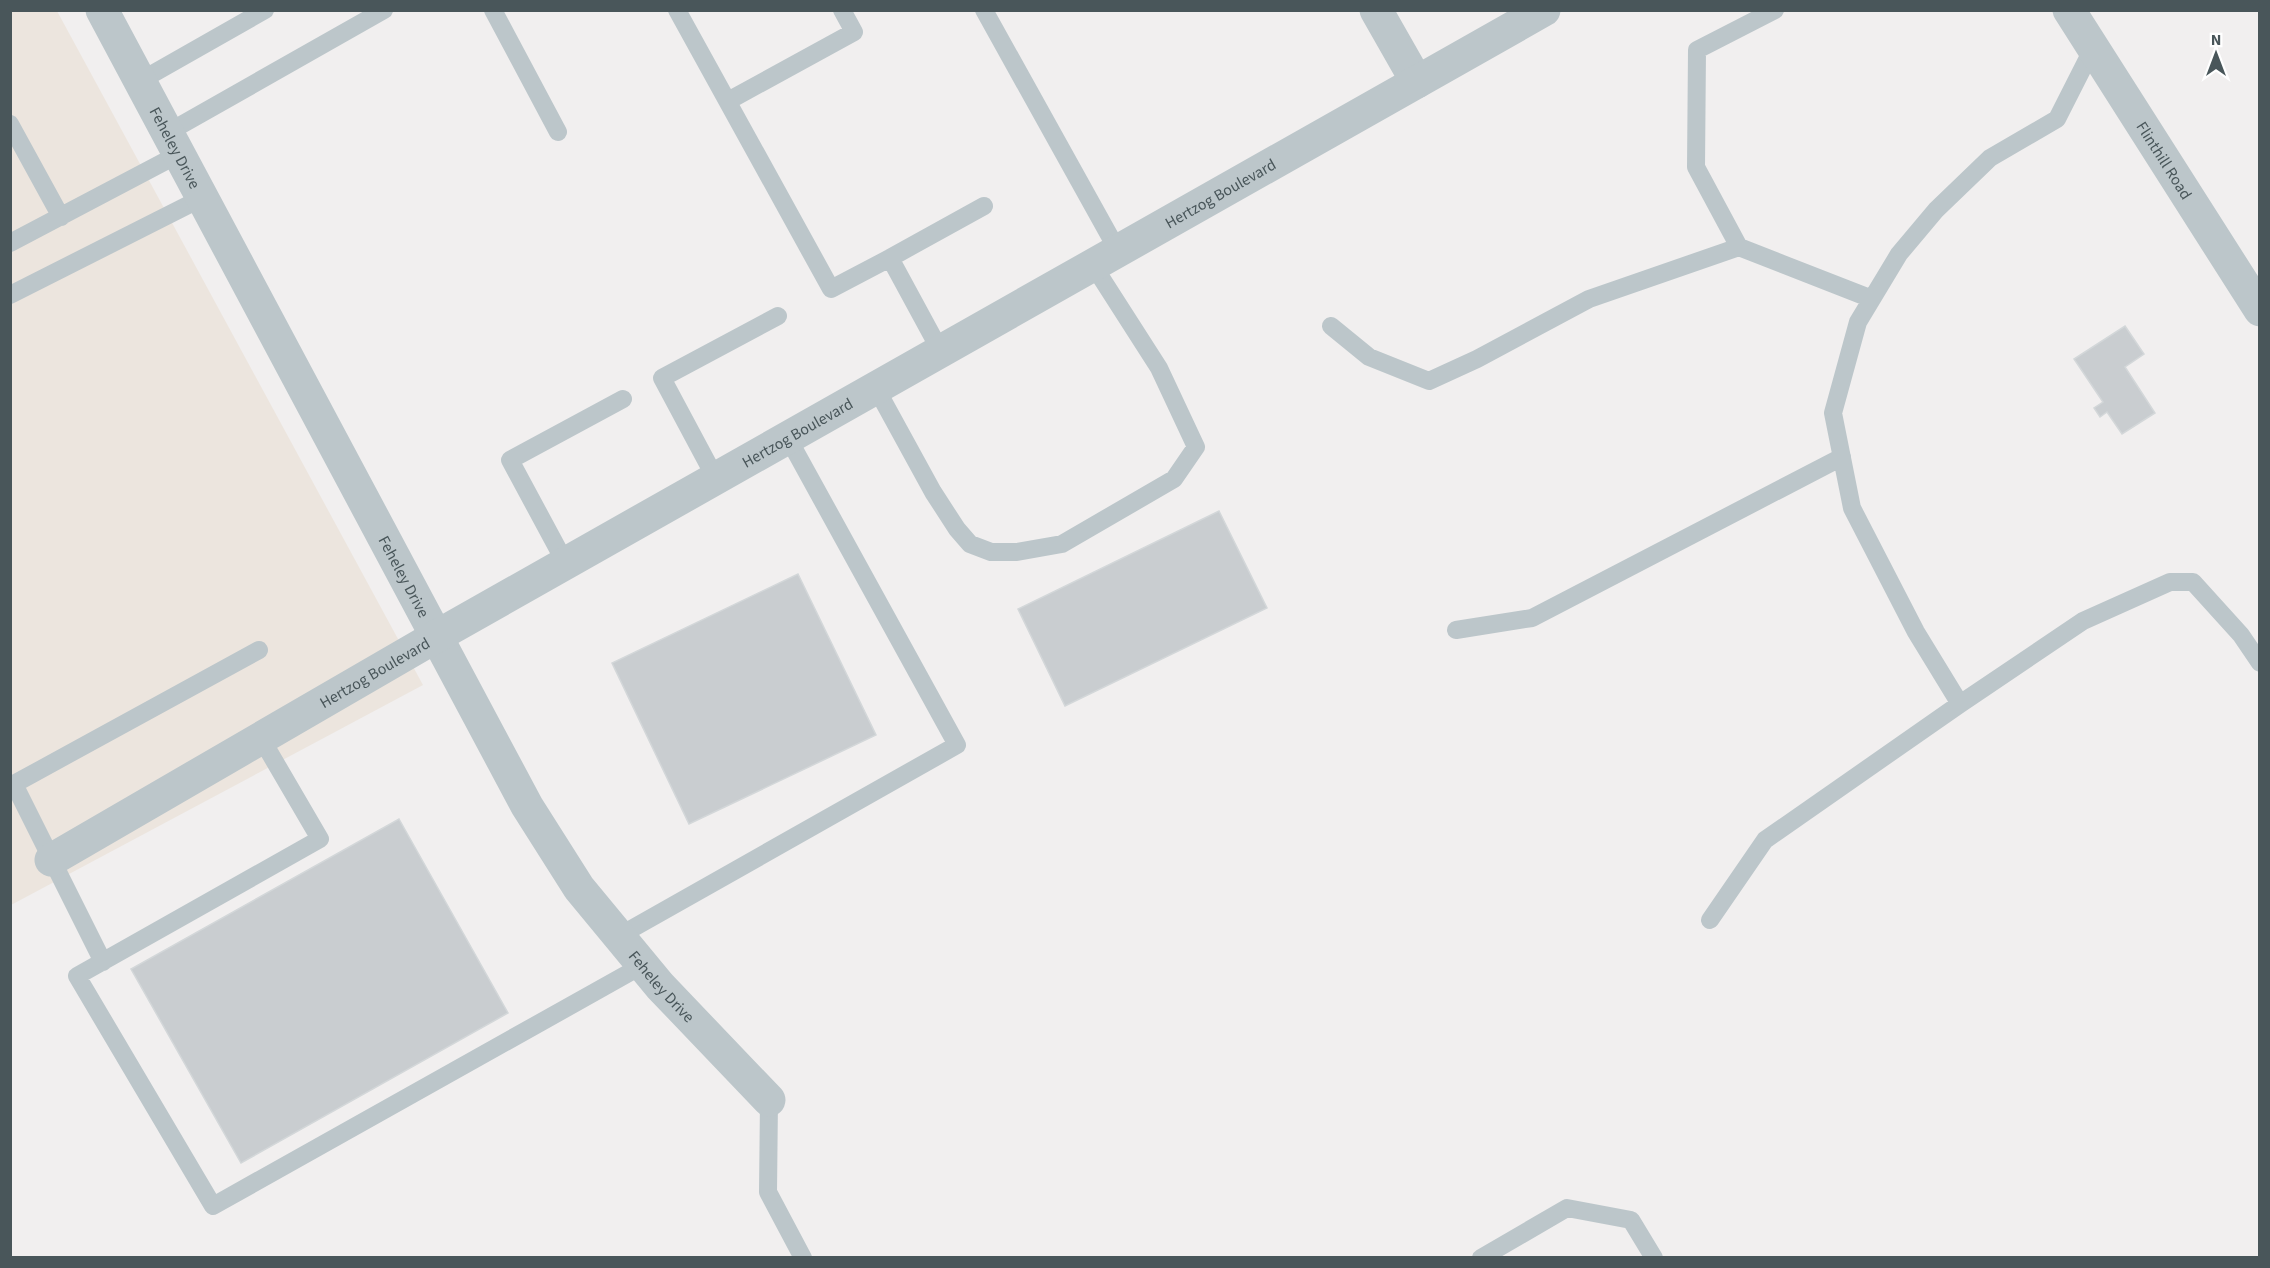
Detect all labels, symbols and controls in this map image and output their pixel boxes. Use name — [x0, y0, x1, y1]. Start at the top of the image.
north arrow — [2186, 24, 2246, 84]
text: N — [2211, 29, 2221, 51]
street label: Feheley Drive — [144, 103, 205, 193]
street label: Flinthill Road — [2131, 117, 2197, 204]
street label: Hertzog Boulevard — [1161, 154, 1280, 234]
street label: Hertzog Boulevard — [738, 393, 857, 473]
street label: Feheley Drive — [373, 532, 434, 622]
street label: Hertzog Boulevard — [316, 632, 434, 714]
street label: Feheley Drive — [623, 946, 699, 1028]

